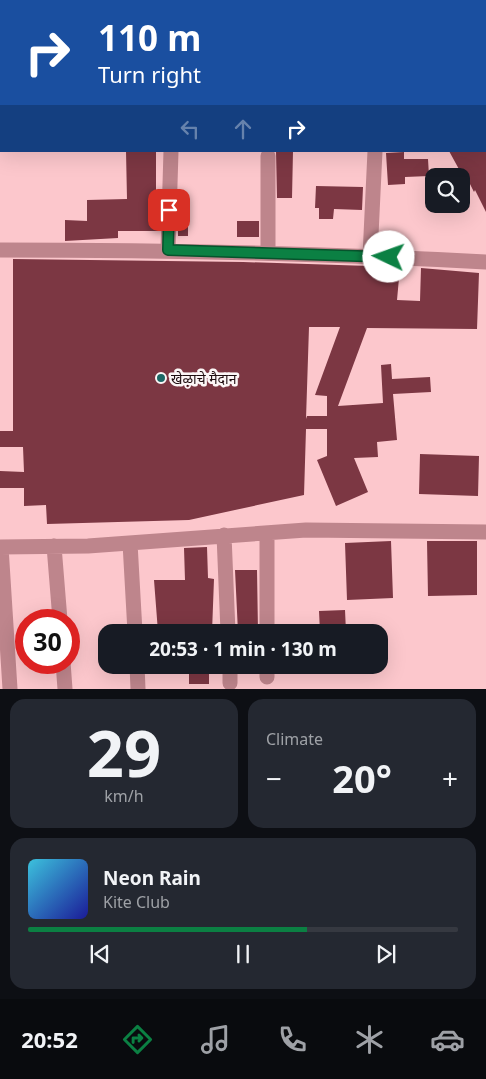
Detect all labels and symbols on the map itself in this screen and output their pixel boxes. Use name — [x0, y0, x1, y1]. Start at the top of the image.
pin — [148, 189, 190, 231]
position arrow — [362, 230, 414, 282]
place label: खेऴाचे मैदान — [171, 369, 237, 388]
marker: खेऴाचे मैदान — [155, 372, 167, 384]
speed limit sign: 30 — [15, 609, 80, 674]

